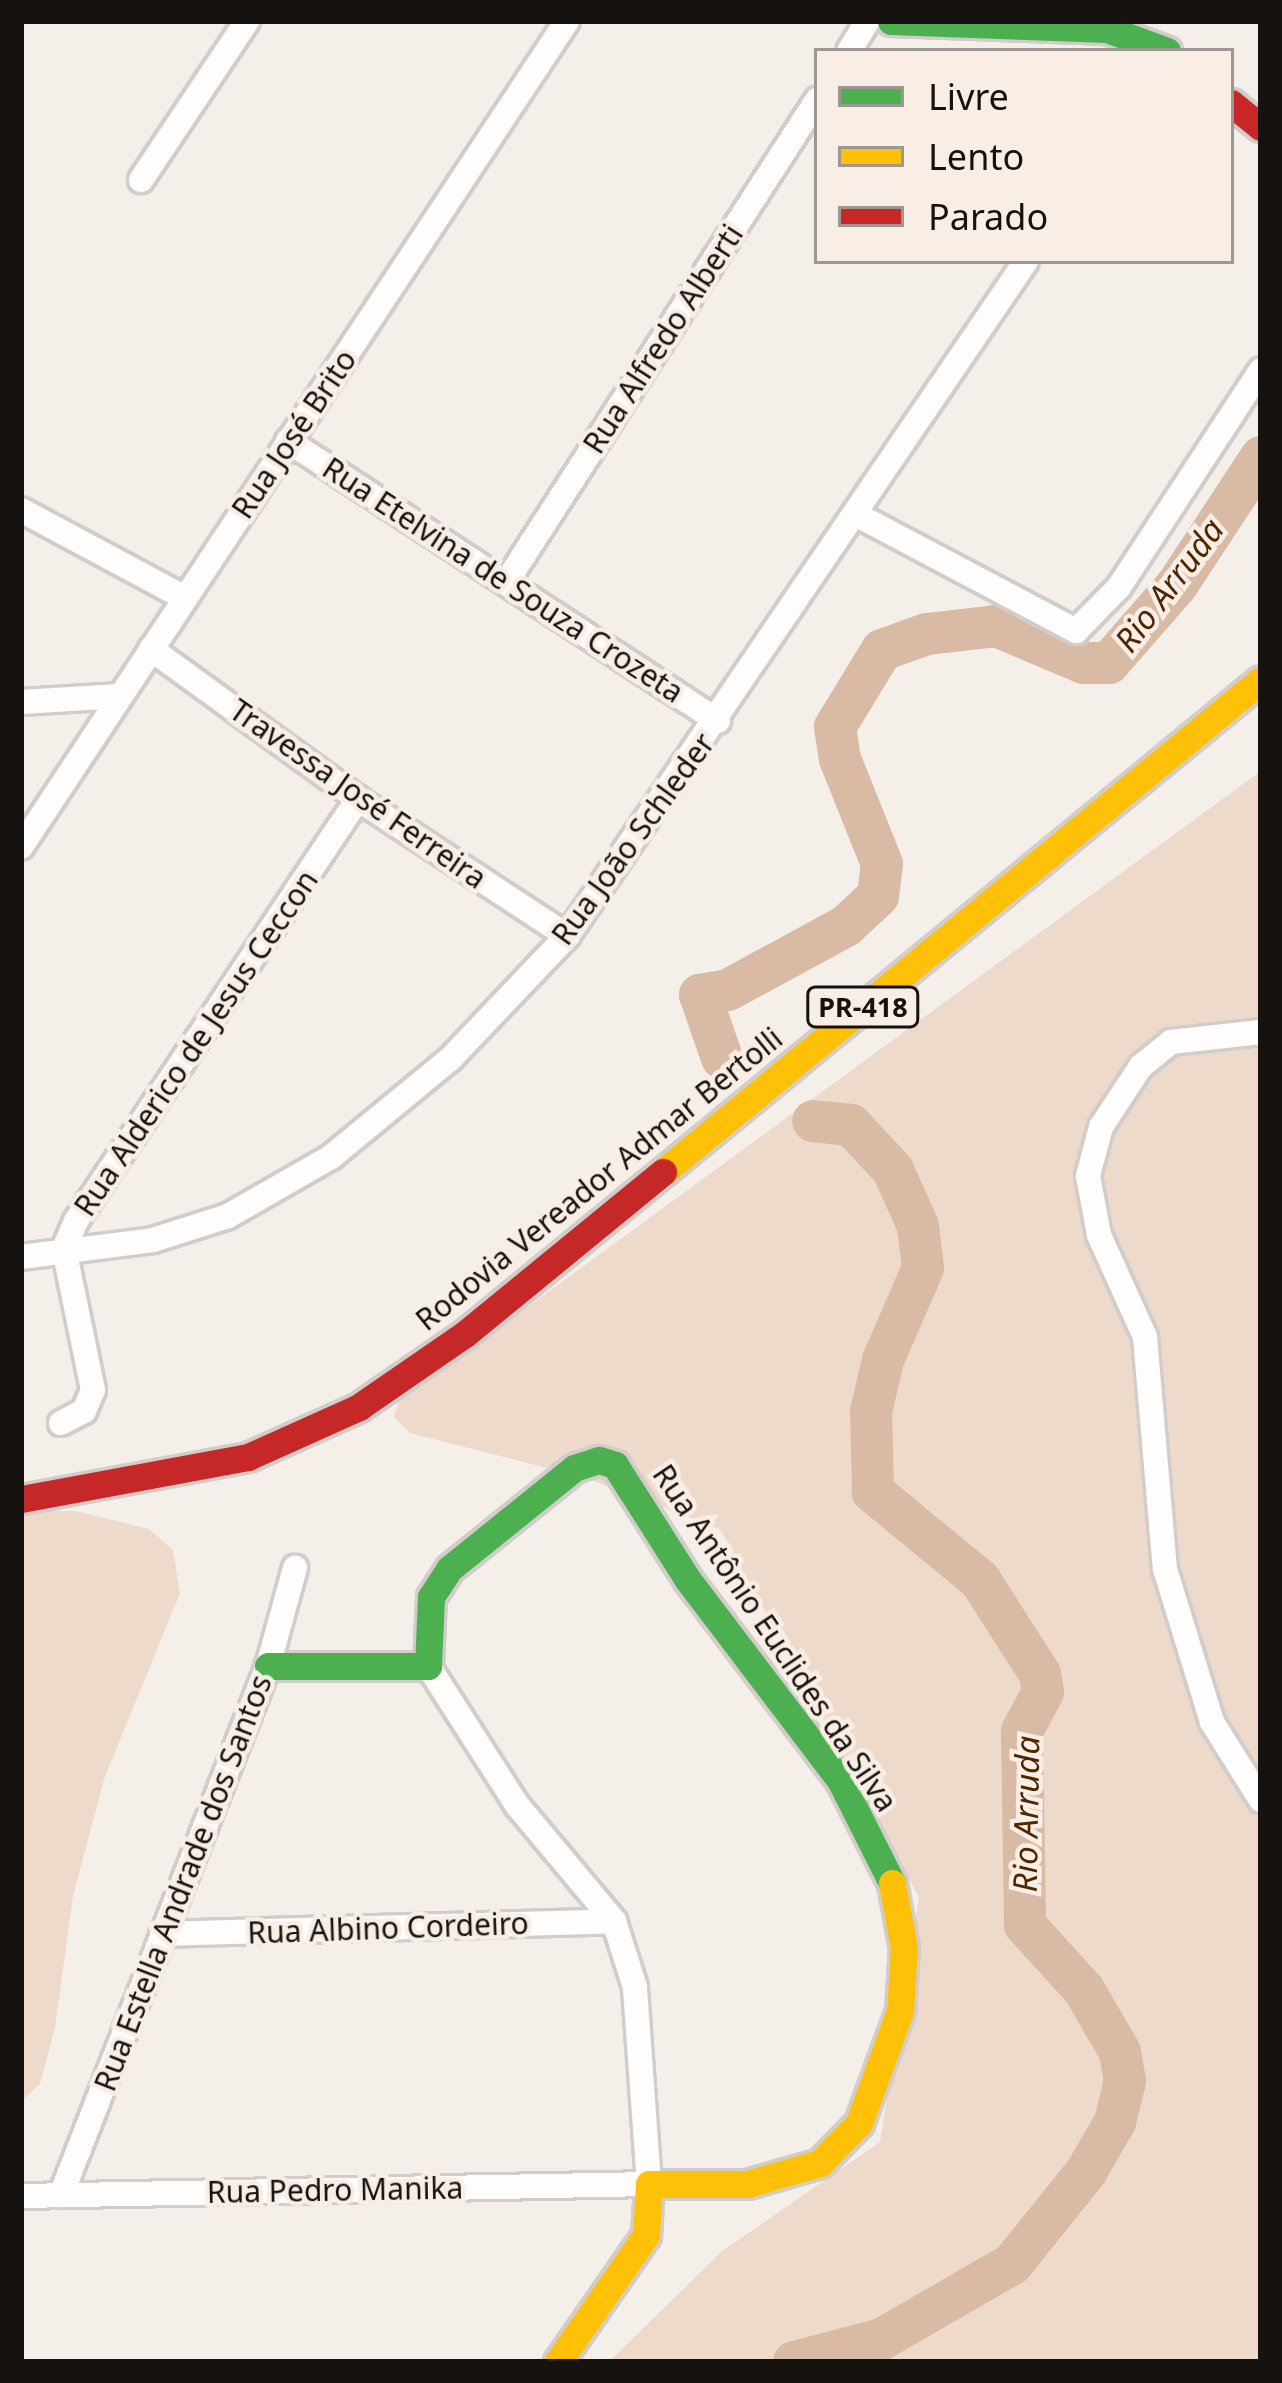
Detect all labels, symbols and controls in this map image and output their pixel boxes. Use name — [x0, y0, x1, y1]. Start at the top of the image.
legend — [814, 48, 1234, 264]
text: Livre — [928, 72, 1009, 121]
text: Lento — [928, 132, 1024, 181]
text: Parado — [928, 192, 1048, 241]
street label: Rua Alfredo Alberti — [576, 218, 750, 460]
street label: Rua José Brito — [224, 343, 364, 525]
street label: Rua Etelvina de Souza Crozeta — [316, 450, 690, 710]
water label: Rio Arruda — [1106, 511, 1232, 659]
street label: Travessa José Ferreira — [223, 692, 493, 896]
street label: Rua João Schleder — [544, 726, 722, 952]
street label: Rua Alderico de Jesus Ceccon — [67, 863, 325, 1223]
road number: PR-418 — [806, 986, 920, 1028]
street label: Rodovia Vereador Admar Bertolli — [409, 1020, 789, 1338]
street label: Rua Antônio Euclides da Silva — [645, 1458, 905, 1818]
street label: Rua Estella Andrade dos Santos — [87, 1670, 279, 2096]
water label: Rio Arruda — [1005, 1735, 1047, 1893]
street label: Rua Albino Cordeiro — [247, 1905, 529, 1951]
street label: Rua Pedro Manika — [207, 2170, 463, 2210]

